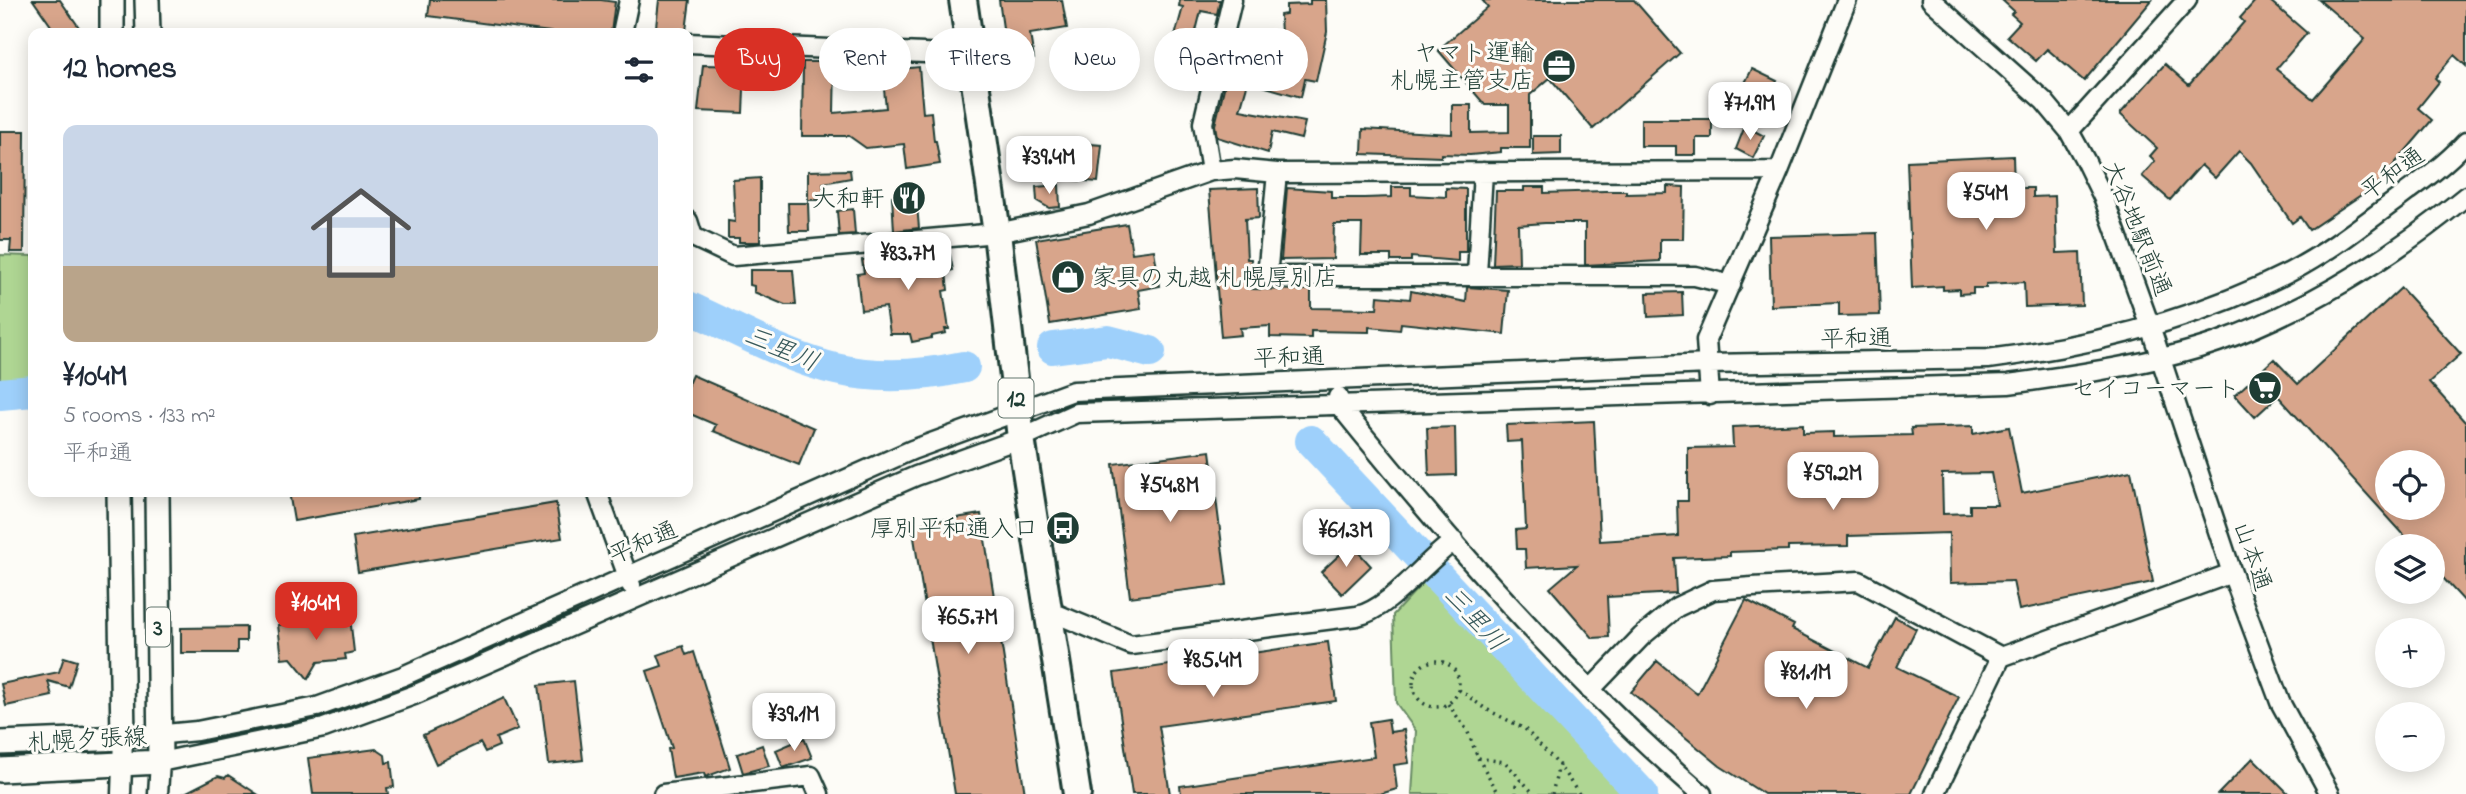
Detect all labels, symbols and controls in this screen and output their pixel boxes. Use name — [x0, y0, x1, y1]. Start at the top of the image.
chip: Buy — [714, 28, 805, 91]
chip: Rent — [819, 28, 911, 91]
chip: Filters — [925, 28, 1035, 91]
chip: New — [1049, 28, 1140, 91]
chip: Apartment — [1154, 28, 1308, 91]
place label: ヤマト運輸 札幌主管支店 — [1390, 37, 1534, 100]
office icon: ヤマト運輸 札幌主管支店 — [1540, 47, 1578, 85]
text: 12 homes — [63, 48, 177, 92]
icon: filters — [620, 51, 658, 89]
pin: ¥71.9M — [1693, 82, 1807, 142]
text: ¥71.9M — [1724, 88, 1776, 121]
pin: ¥39.4M — [992, 136, 1106, 196]
street label: 平和通 — [2354, 140, 2433, 210]
text: ¥39.4M — [1022, 142, 1076, 175]
street label: 大谷地駅前通 — [2092, 156, 2179, 302]
icon: home — [298, 170, 424, 296]
pin: ¥54M — [1945, 173, 2027, 232]
text: ¥54M — [1963, 178, 2009, 211]
restaurant icon: 大和軒 — [890, 179, 928, 217]
place label: 大和軒 — [812, 183, 884, 218]
pin: ¥83.7M — [851, 232, 965, 292]
text: ¥83.7M — [880, 238, 936, 271]
shop icon: 家具の丸越 札幌厚別店 — [1049, 258, 1087, 296]
place label: 家具の丸越 札幌厚別店 — [1092, 262, 1338, 297]
water label: 三里川 — [737, 318, 824, 383]
street label: 平和通 — [1820, 322, 1892, 359]
street label: 平和通 — [1252, 341, 1326, 378]
text: ¥104M — [63, 356, 128, 400]
supermarket icon: セイコーマート — [2246, 369, 2284, 407]
place label: セイコーマート — [2072, 373, 2240, 408]
road number: 12 — [998, 378, 1034, 418]
text: 5 rooms · 133 m² — [63, 400, 216, 433]
text: 平和通 — [63, 438, 132, 471]
map controls — [2375, 450, 2445, 772]
button: locate — [2375, 450, 2445, 520]
pin: ¥59.2M — [1776, 452, 1890, 512]
text: ¥59.2M — [1803, 458, 1863, 491]
pin: ¥54.8M — [1113, 464, 1227, 524]
text: ¥54.8M — [1141, 470, 1199, 503]
bus stop icon: 厚別平和通入口 — [1044, 509, 1082, 547]
pin: ¥61.3M — [1289, 510, 1403, 569]
place label: 厚別平和通入口 — [870, 513, 1038, 548]
street label: 平和通 — [604, 514, 684, 575]
text: ¥61.3M — [1319, 515, 1373, 548]
street label: 山本通 — [2222, 517, 2279, 597]
button: layers — [2375, 534, 2445, 604]
water label: 三里川 — [1433, 579, 1514, 662]
pin: ¥104M — [267, 582, 365, 642]
text: ¥104M — [291, 588, 341, 621]
pin: ¥65.7M — [911, 596, 1025, 656]
text: ¥65.7M — [938, 602, 998, 635]
road number: 3 — [146, 608, 170, 646]
button: + — [2375, 618, 2445, 688]
pin: ¥85.4M — [1156, 640, 1270, 699]
text: ¥85.4M — [1184, 645, 1242, 678]
pin: ¥81.1M — [1749, 652, 1863, 711]
text: ¥81.1M — [1781, 657, 1831, 690]
pin: ¥39.1M — [737, 694, 851, 753]
text: ¥39.1M — [768, 699, 820, 732]
button: − — [2375, 702, 2445, 772]
street label: 札幌夕張線 — [26, 721, 148, 762]

